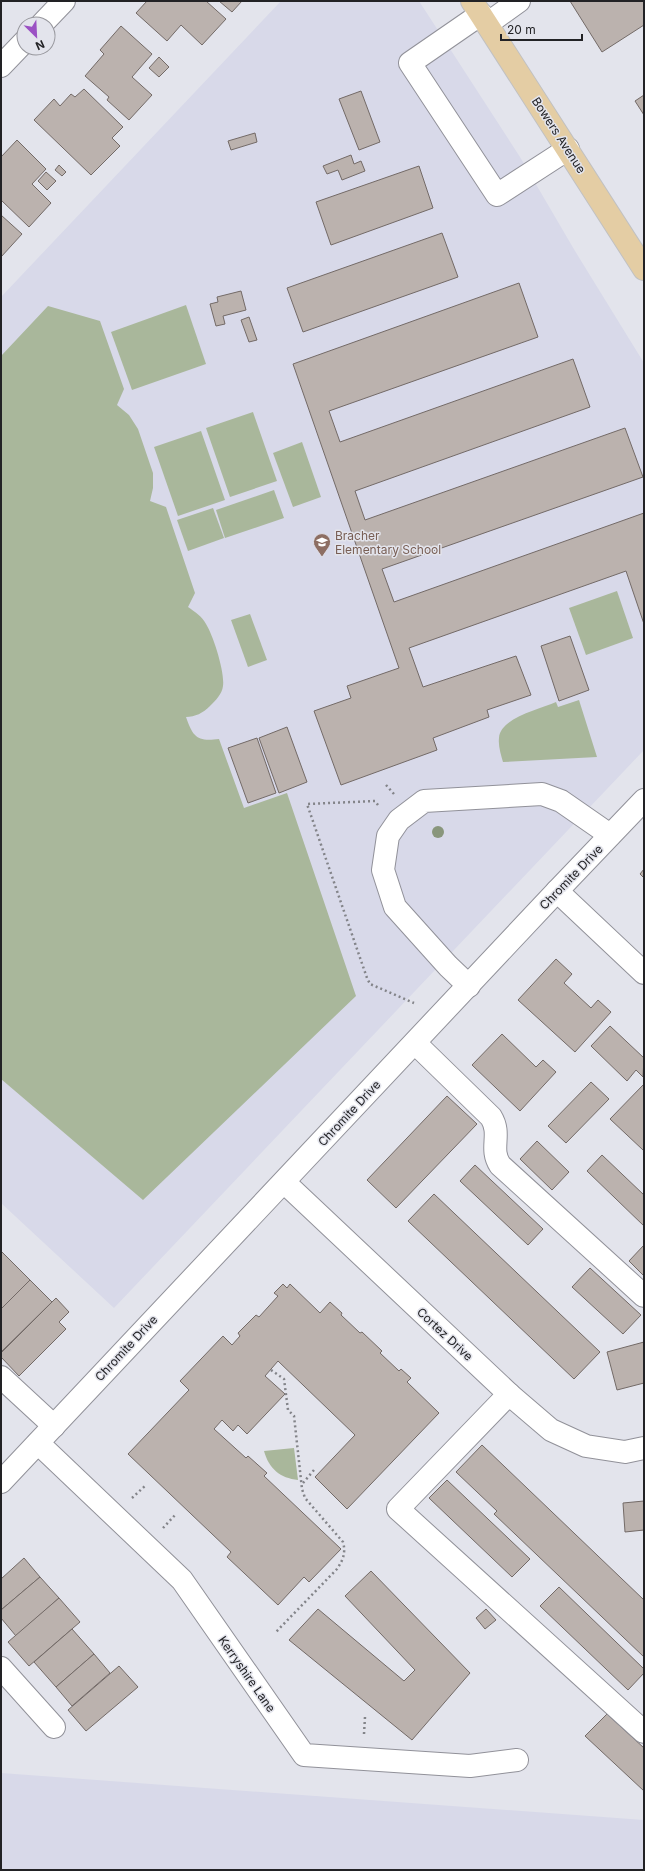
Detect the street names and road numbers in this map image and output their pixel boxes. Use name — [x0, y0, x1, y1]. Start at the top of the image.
street label: Bowers Avenue — [529, 94, 589, 176]
street label: Chromite Drive — [536, 841, 606, 913]
street label: Chromite Drive — [315, 1077, 383, 1149]
street label: Cortez Drive — [414, 1304, 476, 1364]
street label: Chromite Drive — [92, 1312, 160, 1384]
street label: Kerryshire Lane — [215, 1633, 279, 1715]

